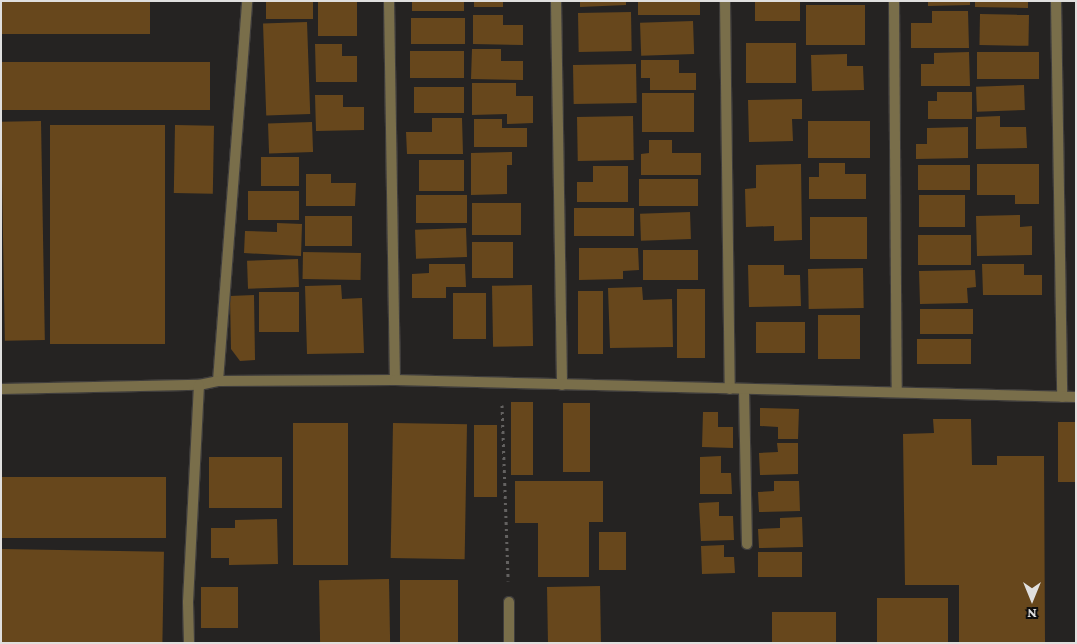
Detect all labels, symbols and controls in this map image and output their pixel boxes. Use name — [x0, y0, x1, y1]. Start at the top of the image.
north arrow — [1007, 574, 1057, 624]
text: N — [1027, 606, 1037, 622]

